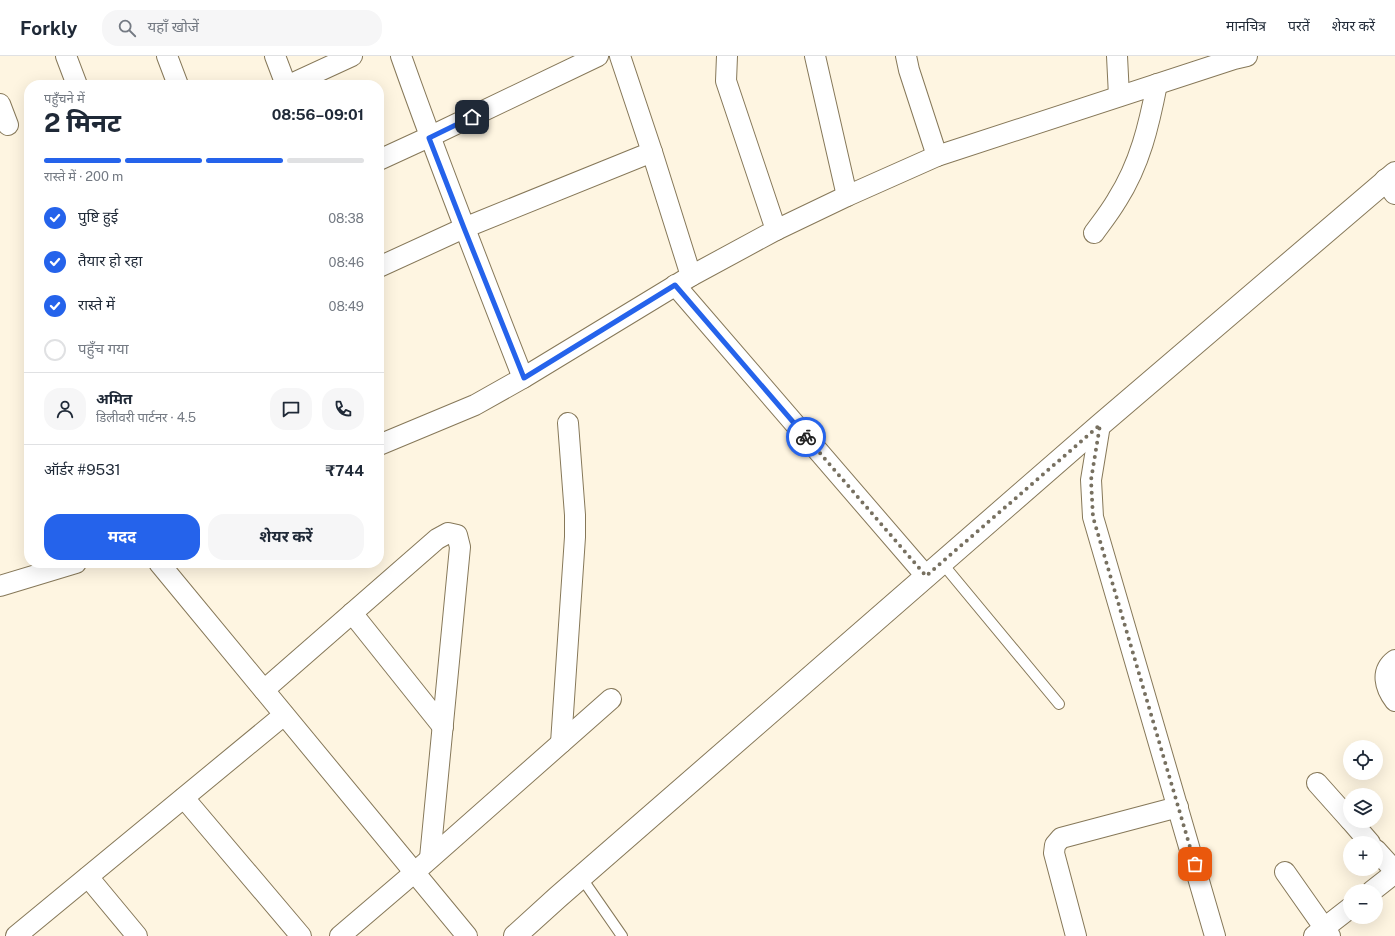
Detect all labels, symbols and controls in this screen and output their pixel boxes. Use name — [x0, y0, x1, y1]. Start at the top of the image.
search box — [102, 10, 382, 46]
text: Forkly — [20, 17, 78, 39]
icon: search — [116, 17, 138, 39]
text: यहाँ खोजें — [148, 18, 199, 35]
text: मानचित्र — [1226, 18, 1266, 34]
text: परतें — [1288, 18, 1310, 34]
text: शेयर करें — [1332, 18, 1375, 34]
text: पहुँचने में — [44, 91, 85, 106]
pin — [455, 100, 489, 134]
text: 08:56–09:01 — [272, 106, 364, 123]
icon: home — [461, 106, 483, 128]
text: 2 मिनट — [44, 107, 121, 138]
text: रास्ते में · 200 m — [44, 169, 123, 184]
icon: check — [44, 207, 66, 229]
text: पुष्टि हुई — [78, 208, 118, 225]
text: 08:38 — [328, 211, 364, 226]
icon: check — [44, 251, 66, 273]
text: तैयार हो रहा — [78, 252, 142, 269]
text: 08:46 — [329, 255, 364, 270]
icon: check — [44, 295, 66, 317]
text: रास्ते में — [78, 296, 115, 313]
text: 08:49 — [329, 299, 364, 314]
text: पहुँच गया — [78, 340, 129, 357]
button: person — [44, 388, 86, 430]
button: chat — [270, 388, 312, 430]
button: phone — [322, 388, 364, 430]
text: अमित — [96, 390, 132, 407]
text: डिलीवरी पार्टनर · 4.5 — [96, 410, 196, 425]
courier — [786, 417, 826, 457]
icon: bike — [795, 426, 817, 448]
text: ऑर्डर #9531 — [44, 461, 121, 478]
text: ₹744 — [325, 462, 364, 479]
button: मदद — [44, 514, 200, 560]
button: शेयर करें — [208, 514, 364, 560]
map controls — [1343, 740, 1383, 924]
button: locate — [1343, 740, 1383, 780]
button: layers — [1343, 788, 1383, 828]
button: + — [1343, 836, 1383, 876]
pin — [1178, 847, 1212, 881]
icon: bag — [1184, 853, 1206, 875]
button: − — [1343, 884, 1383, 924]

